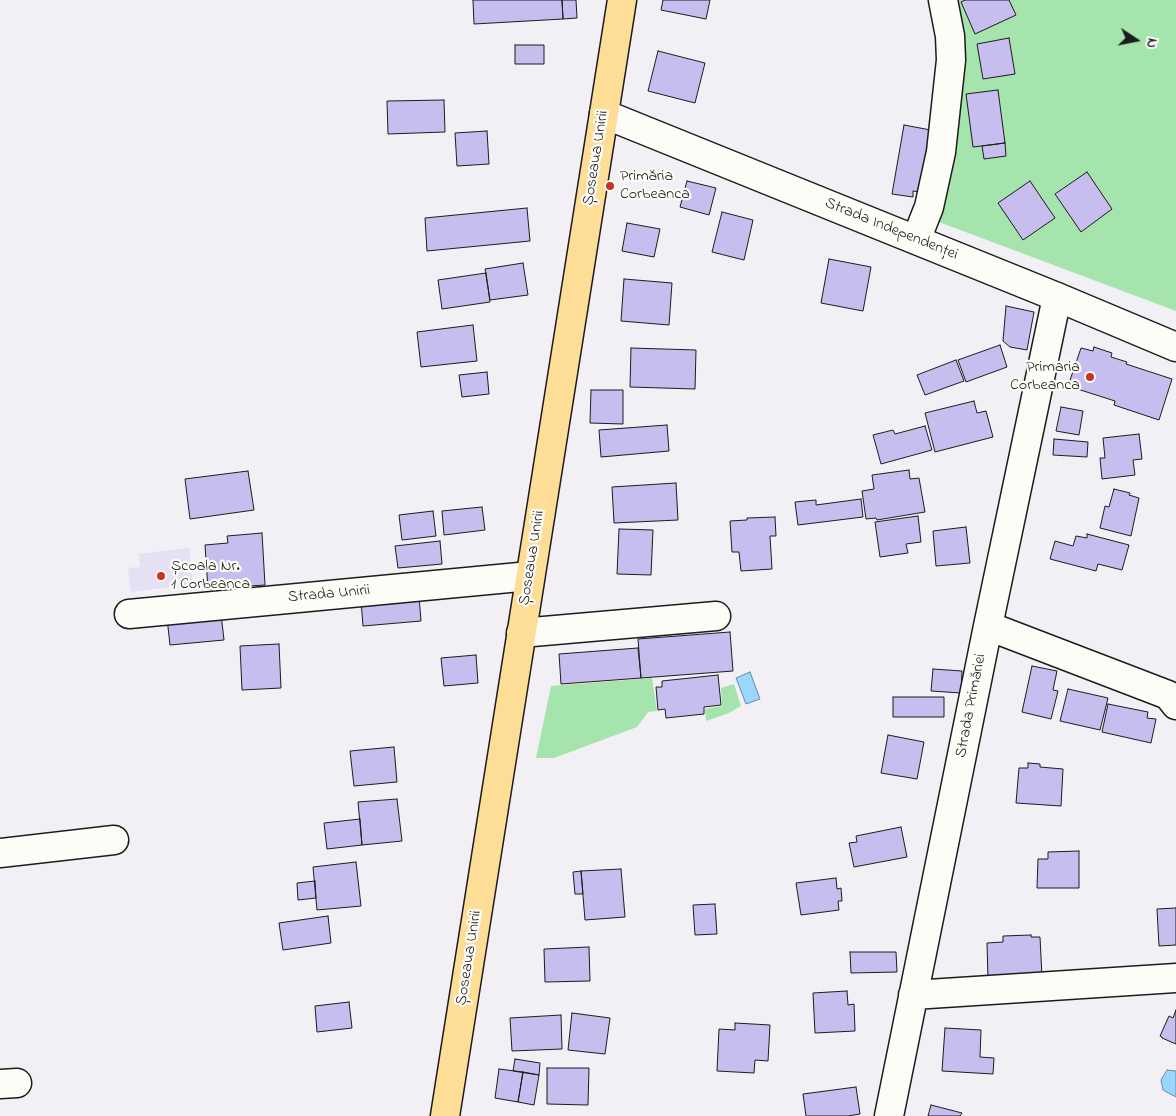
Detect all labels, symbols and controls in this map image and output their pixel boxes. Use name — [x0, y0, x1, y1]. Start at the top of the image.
north arrow — [1111, 15, 1161, 65]
text: N — [1140, 36, 1162, 50]
street label: Șoseaua Unirii — [580, 109, 614, 207]
place label: Primăria Corbeanca — [620, 167, 690, 205]
marker: Primăria Corbeanca — [604, 180, 616, 192]
street label: Strada Independenței — [822, 195, 960, 265]
place label: Primaria Corbeanca — [1010, 358, 1080, 396]
marker: Primaria Corbeanca — [1084, 371, 1096, 383]
street label: Șoseaua Unirii — [516, 509, 550, 607]
place label: Școala Nr. 1 Corbeanca — [171, 557, 250, 595]
marker: Școala Nr. 1 Corbeanca — [155, 570, 167, 582]
street label: Strada Unirii — [287, 582, 371, 608]
street label: Strada Primăriei — [953, 652, 991, 760]
street label: Șoseaua Unirii — [453, 909, 487, 1007]

